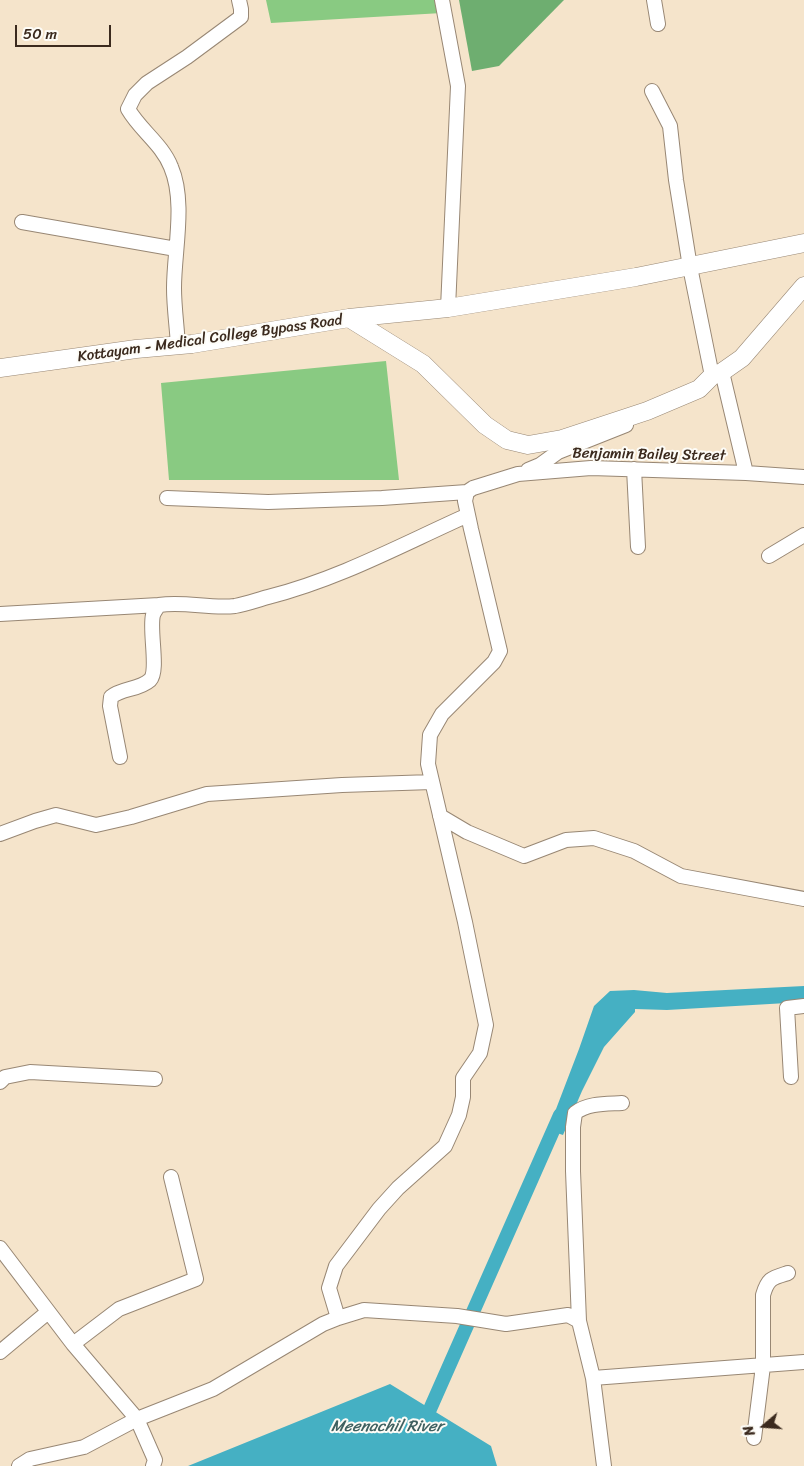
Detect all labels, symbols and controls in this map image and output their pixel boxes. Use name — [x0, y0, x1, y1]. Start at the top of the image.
scale bar — [18, 15, 114, 47]
text: 50 m — [23, 21, 57, 47]
street label: Kottayam - Medical College Bypass Road — [76, 311, 344, 367]
street label: Benjamin Bailey Street — [572, 445, 726, 465]
north arrow — [739, 1401, 789, 1451]
water label: Meenachil River — [331, 1417, 443, 1437]
text: N — [736, 1422, 763, 1439]

